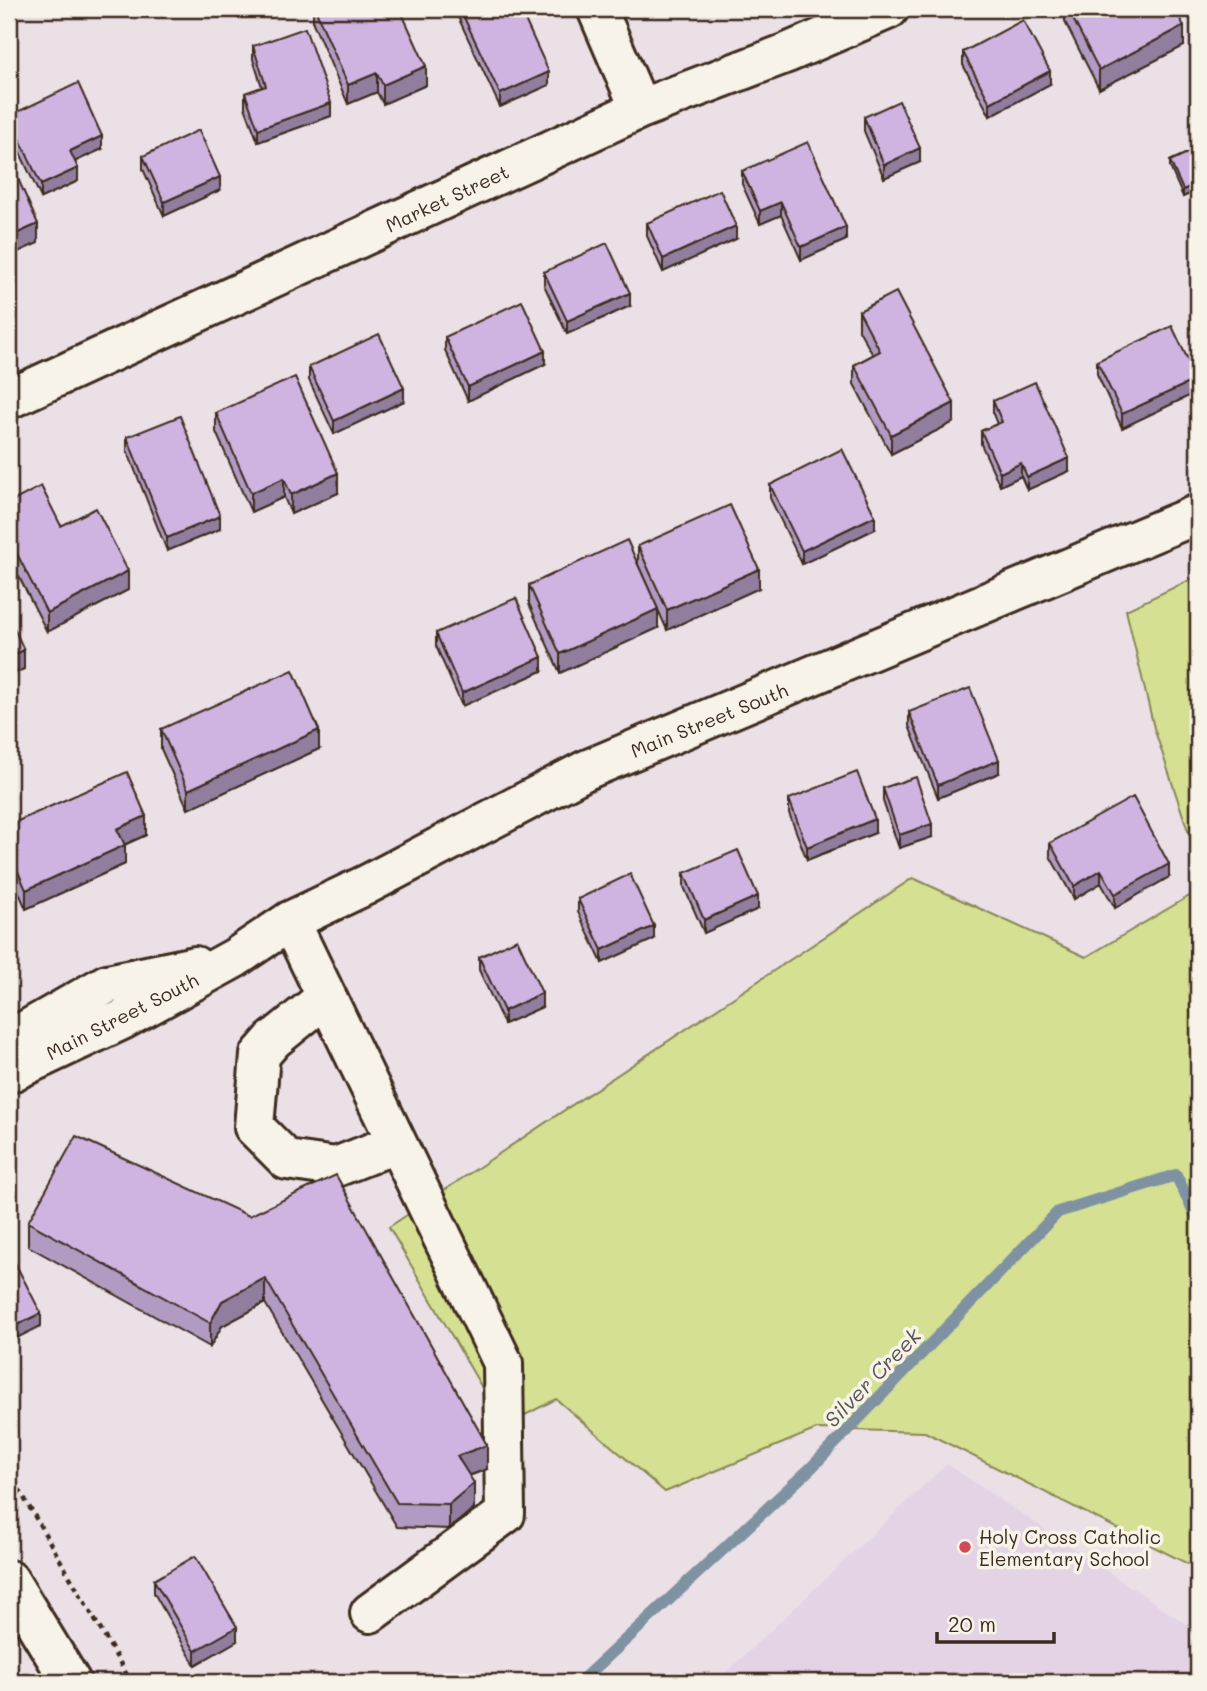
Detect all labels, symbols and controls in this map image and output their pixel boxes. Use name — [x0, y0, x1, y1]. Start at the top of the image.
street label: Market Street — [381, 159, 513, 237]
street label: Main Street South — [627, 677, 791, 763]
street label: Main Street South — [42, 967, 202, 1065]
water label: Silver Creek — [818, 1321, 927, 1432]
place label: Holy Cross Catholic Elementary School — [979, 1524, 1161, 1571]
marker: Holy Cross Catholic Elementary School — [957, 1539, 973, 1555]
scale bar — [937, 1600, 1055, 1644]
text: 20 m — [948, 1610, 996, 1637]

